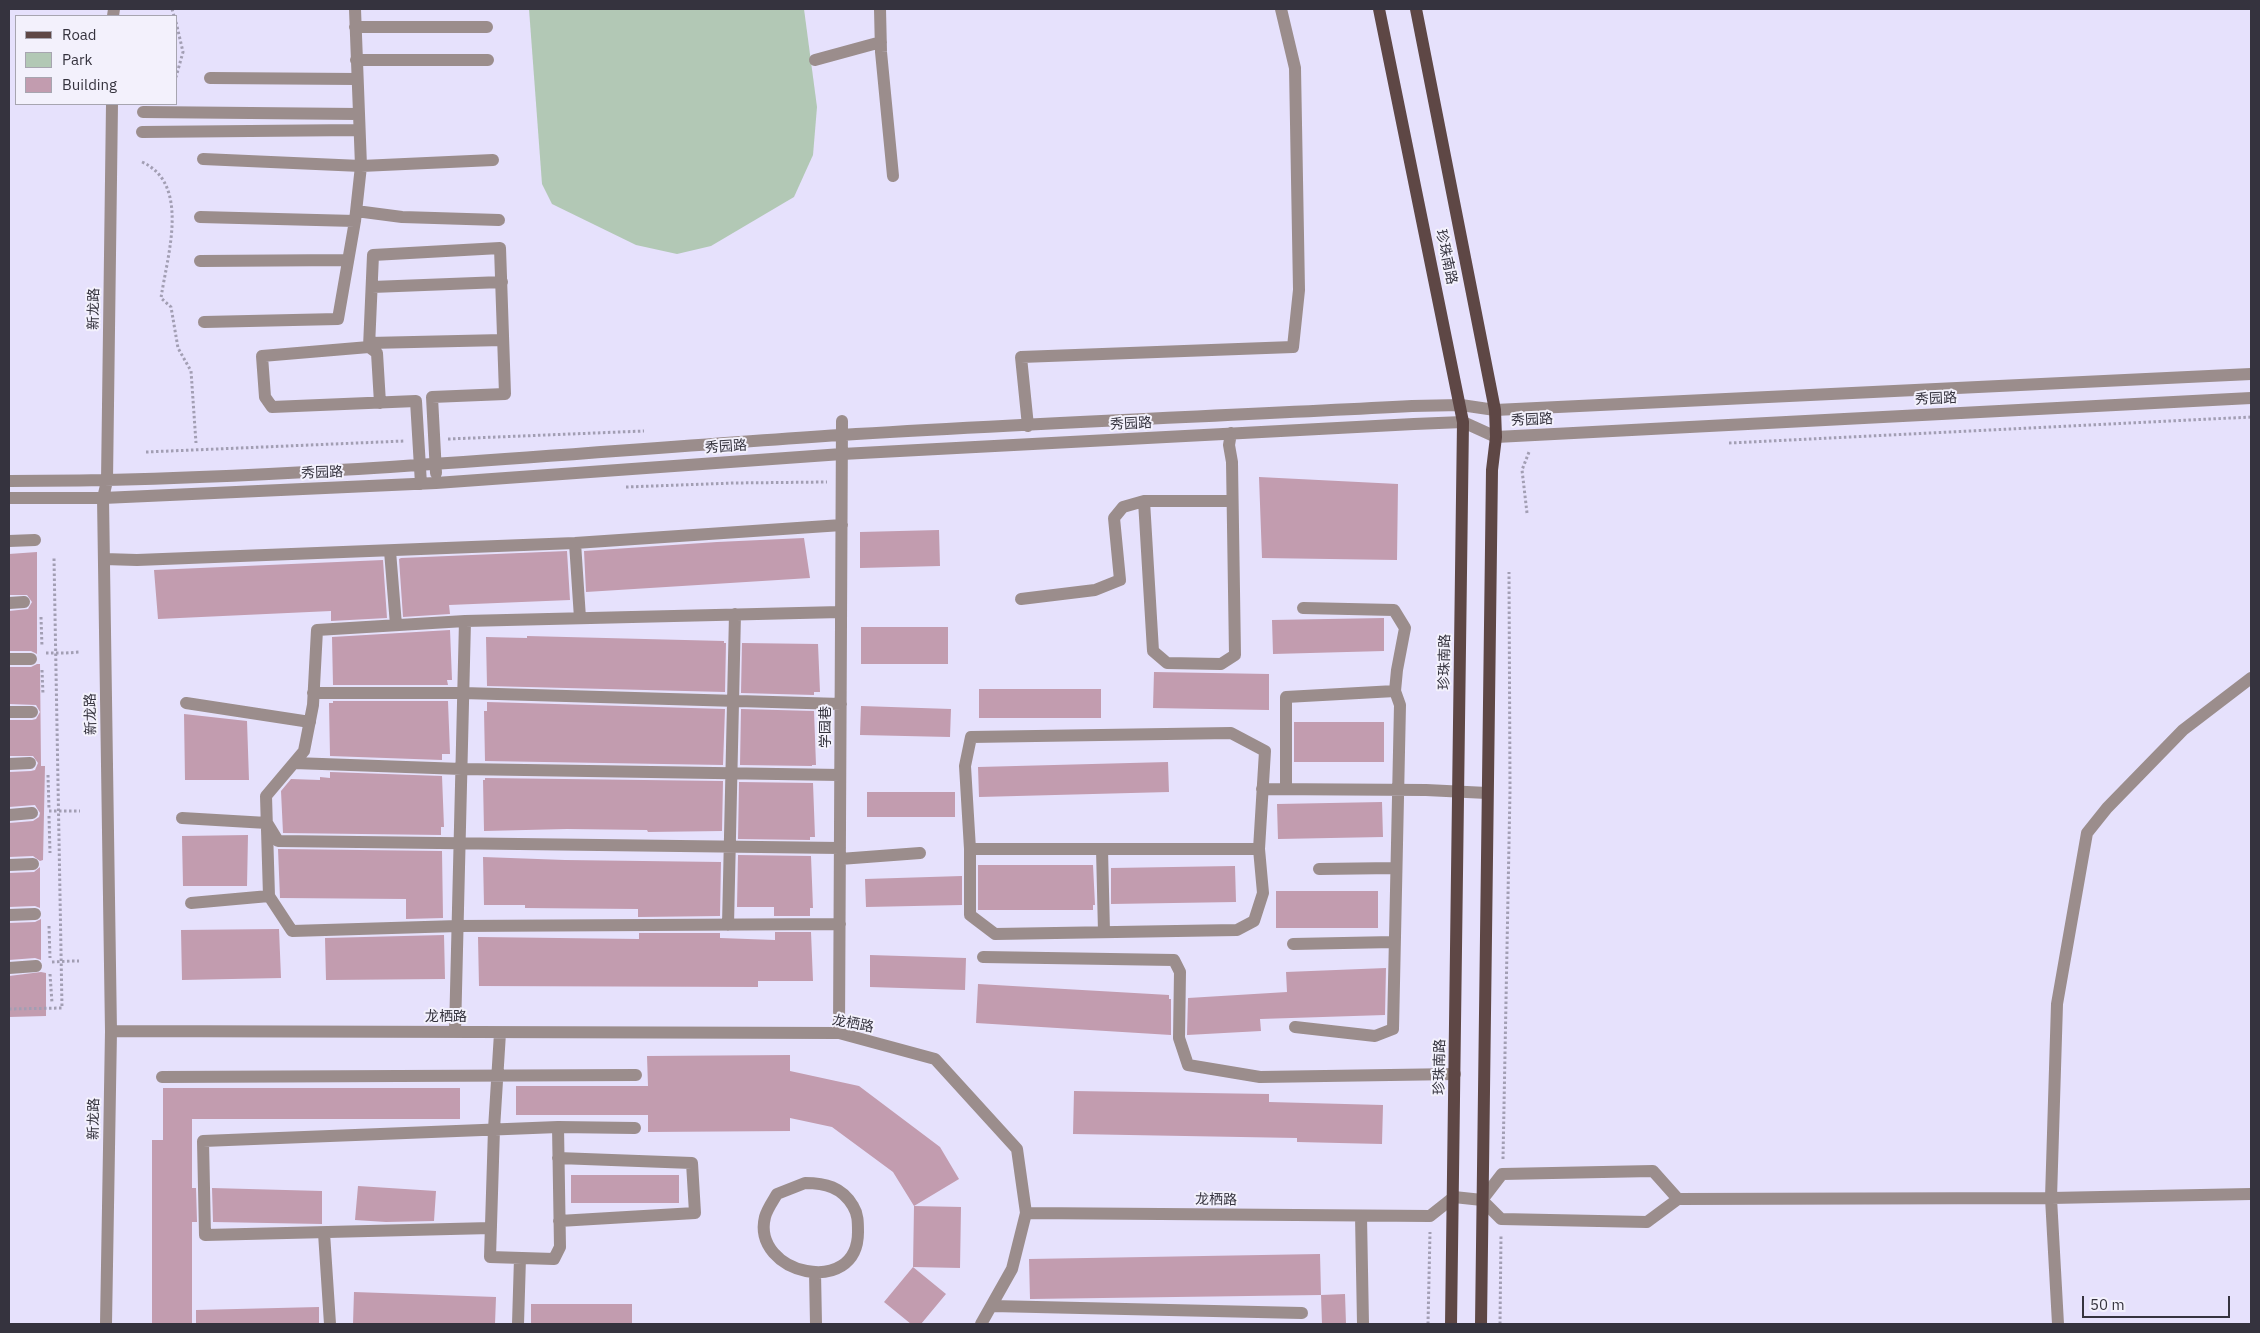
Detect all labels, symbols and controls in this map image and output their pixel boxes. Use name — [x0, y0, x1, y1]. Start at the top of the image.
legend — [15, 15, 178, 105]
text: Road — [62, 25, 97, 44]
text: Park — [62, 50, 92, 69]
text: Building — [62, 75, 117, 94]
street label: 珍珠南路 — [1432, 228, 1460, 286]
street label: 新龙路 — [85, 288, 103, 330]
street label: 秀园路 — [1915, 390, 1957, 408]
street label: 秀园路 — [1511, 411, 1553, 429]
street label: 秀园路 — [1110, 415, 1152, 433]
street label: 秀园路 — [704, 437, 748, 457]
street label: 秀园路 — [301, 464, 343, 482]
street label: 珍珠南路 — [1436, 634, 1454, 690]
street label: 新龙路 — [82, 693, 100, 735]
street label: 学园巷 — [818, 706, 834, 748]
street label: 龙栖路 — [425, 1009, 467, 1025]
street label: 龙栖路 — [831, 1012, 875, 1036]
street label: 珍珠南路 — [1431, 1039, 1449, 1095]
street label: 新龙路 — [85, 1098, 103, 1140]
street label: 龙栖路 — [1195, 1191, 1237, 1209]
scale bar — [2085, 1286, 2232, 1318]
text: 50 m — [2090, 1295, 2125, 1314]

